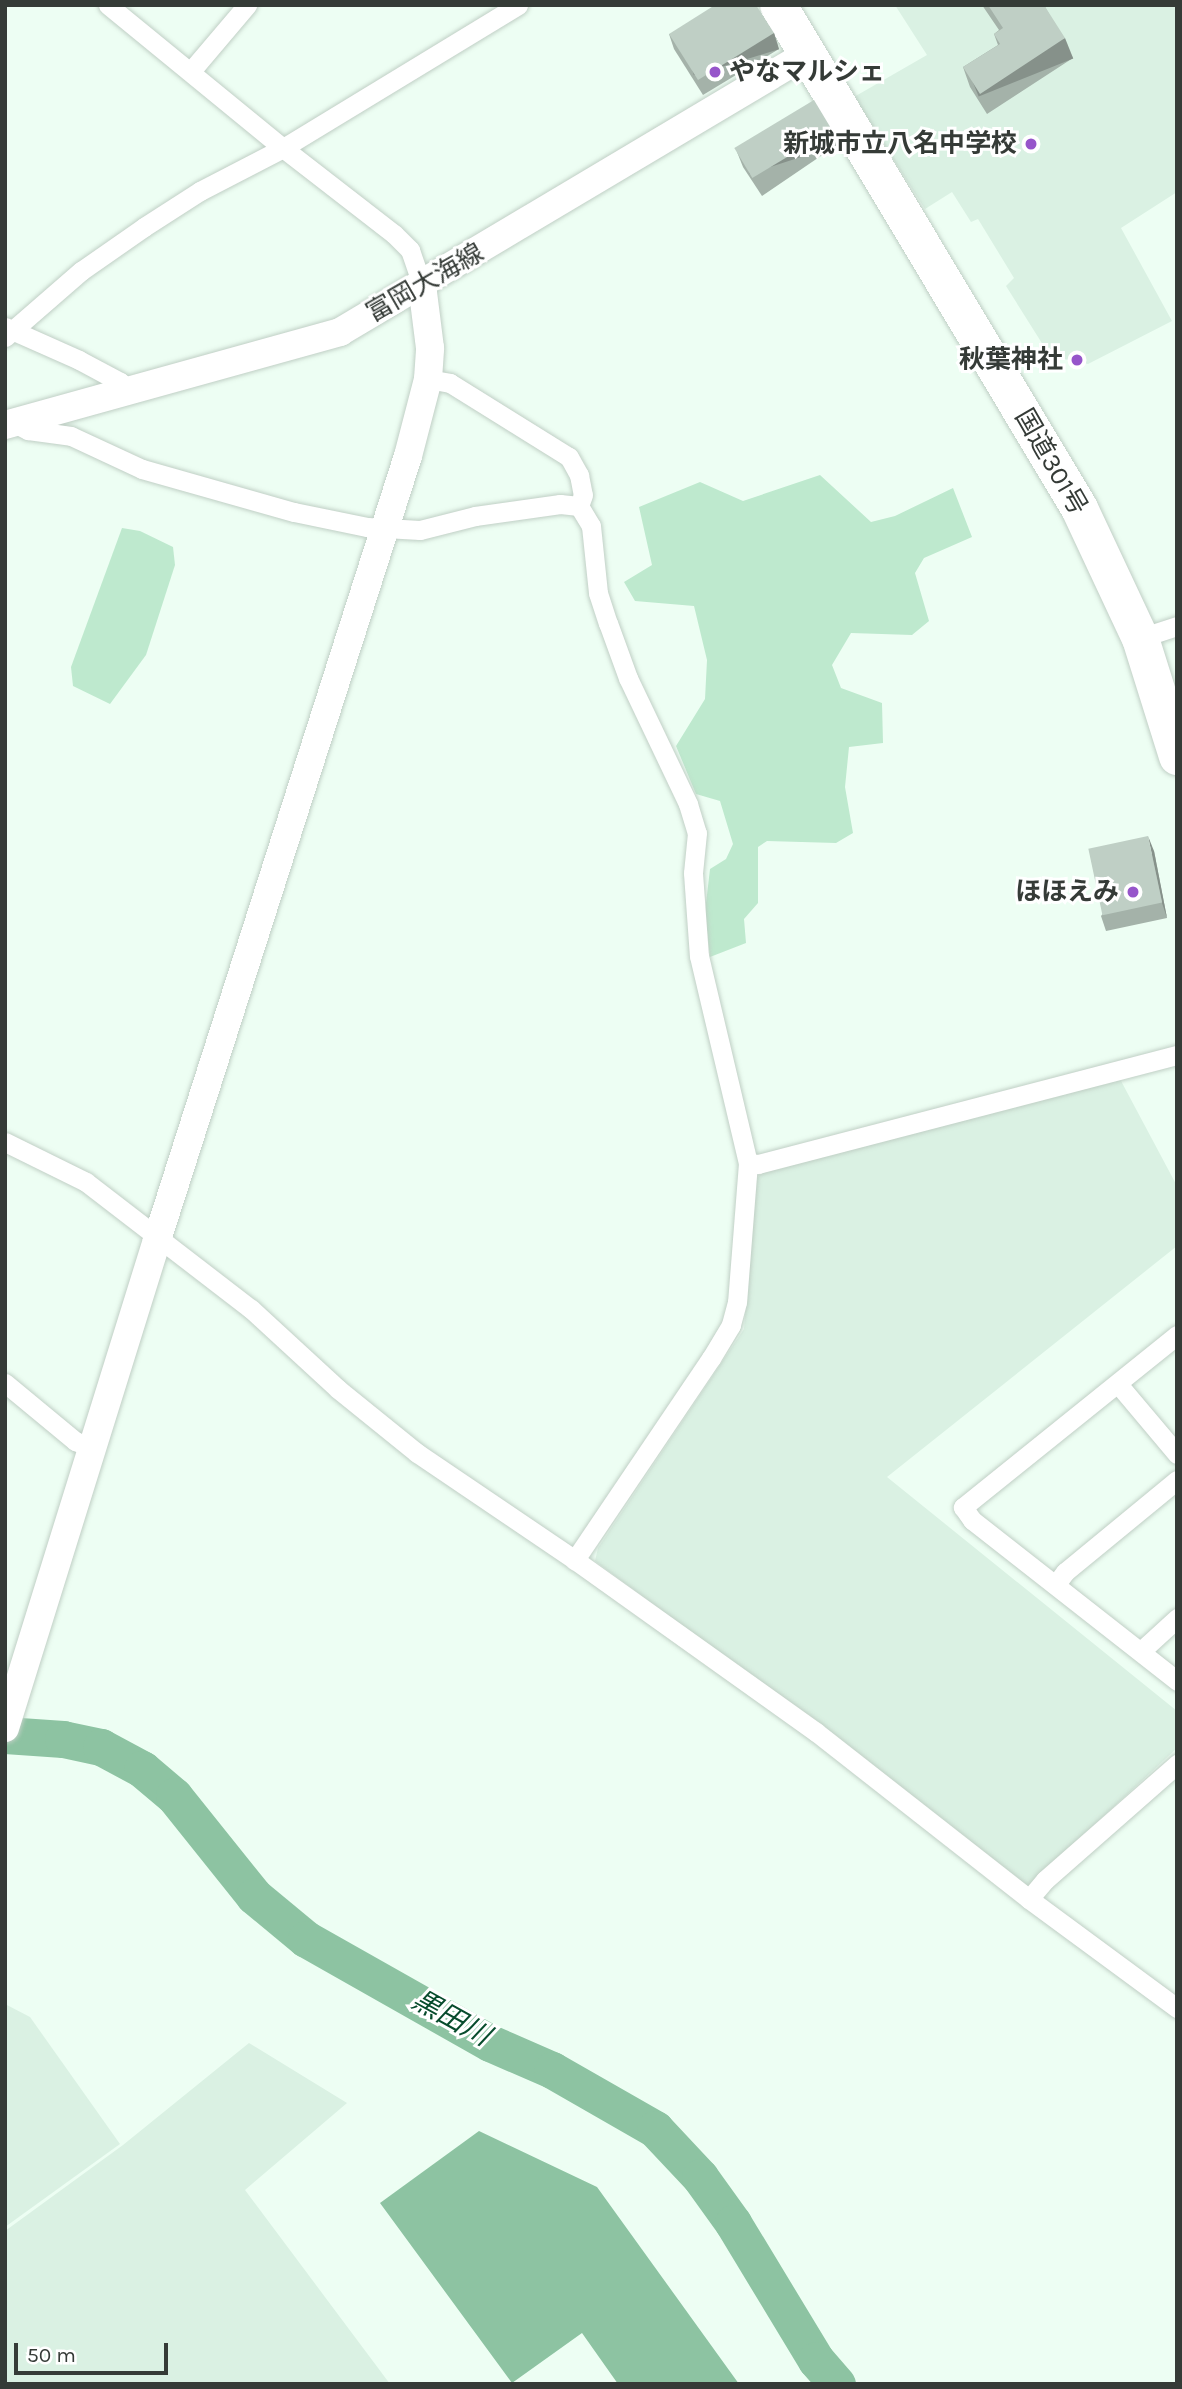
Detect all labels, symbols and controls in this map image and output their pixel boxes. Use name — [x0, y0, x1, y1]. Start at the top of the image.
place label: やなマルシェ — [729, 56, 885, 88]
marker: やなマルシェ — [707, 64, 723, 80]
place label: 新城市立八名中学校 — [783, 128, 1017, 160]
marker: 新城市立八名中学校 — [1023, 136, 1039, 152]
street label: 富岡大海線 — [361, 237, 489, 329]
place label: 秋葉神社 — [959, 344, 1063, 376]
marker: 秋葉神社 — [1069, 352, 1085, 368]
street label: 国道301号 — [1008, 403, 1094, 521]
place label: ほほえみ — [1015, 876, 1119, 908]
marker: ほほえみ — [1125, 884, 1141, 900]
water label: 黒田川 — [406, 1983, 496, 2053]
scale bar — [18, 2330, 172, 2374]
text: 50 m — [27, 2343, 76, 2367]

